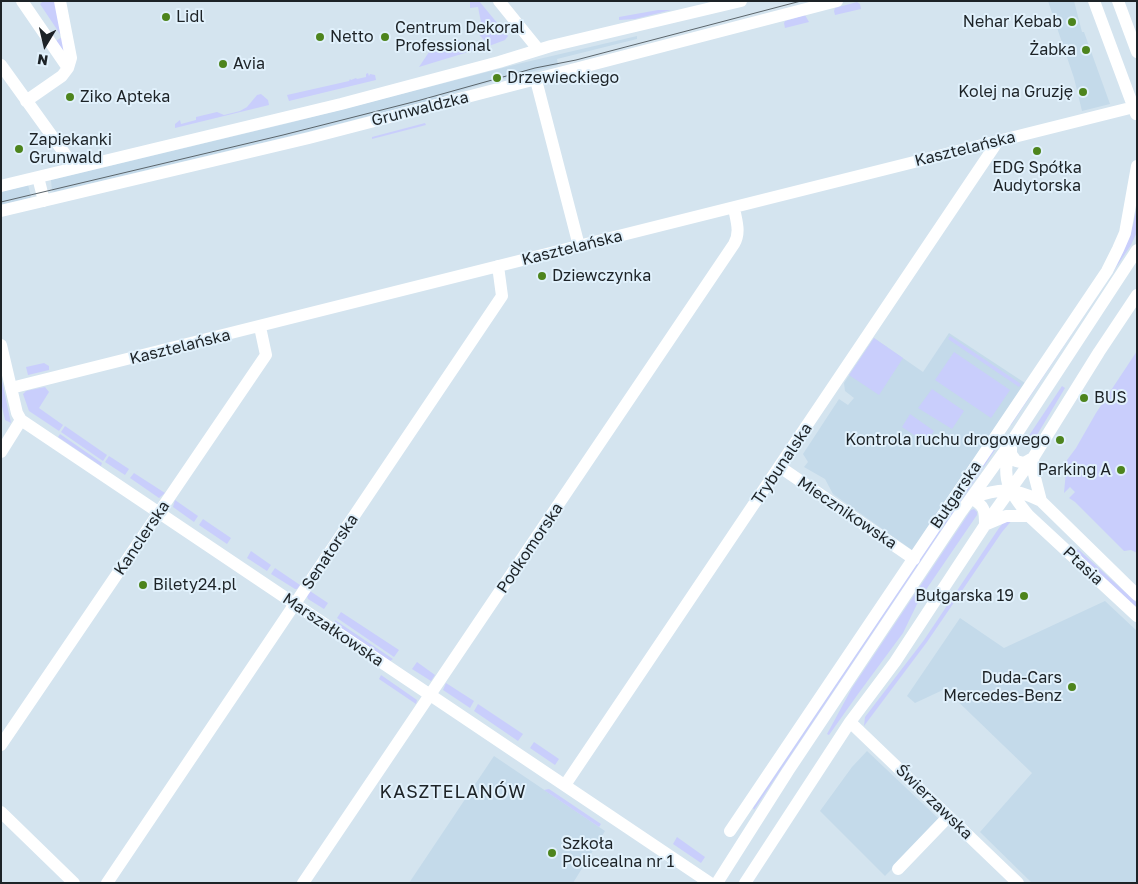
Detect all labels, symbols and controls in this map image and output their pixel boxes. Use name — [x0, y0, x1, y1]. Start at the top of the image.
place label: Lidl — [176, 7, 204, 27]
marker: Lidl — [160, 11, 172, 23]
place label: Nehar Kebab — [963, 12, 1062, 32]
marker: Nehar Kebab — [1066, 16, 1078, 28]
place label: Centrum Dekoral Professional — [395, 18, 524, 56]
north arrow — [20, 20, 70, 70]
place label: Netto — [330, 27, 374, 47]
marker: Netto — [314, 31, 326, 43]
marker: Centrum Dekoral Professional — [379, 31, 391, 43]
place label: Żabka — [1030, 40, 1076, 60]
marker: Żabka — [1080, 44, 1092, 56]
text: N — [36, 51, 49, 70]
place label: Avia — [233, 54, 265, 74]
marker: Avia — [217, 58, 229, 70]
place label: Drzewieckiego — [507, 68, 619, 88]
marker: Drzewieckiego — [491, 72, 503, 84]
place label: Kolej na Gruzję — [958, 82, 1073, 102]
marker: Kolej na Gruzję — [1077, 86, 1089, 98]
place label: Ziko Apteka — [80, 87, 170, 107]
street label: Grunwaldzka — [369, 88, 471, 130]
marker: Ziko Apteka — [64, 91, 76, 103]
street label: Kasztelańska — [913, 127, 1017, 171]
place label: Zapiekanki Grunwald — [29, 130, 112, 168]
marker: Zapiekanki Grunwald — [13, 143, 25, 155]
marker: EDG Spółka Audytorska — [1031, 145, 1043, 157]
place label: EDG Spółka Audytorska — [992, 158, 1082, 196]
street label: Kasztelańska — [520, 226, 624, 270]
place label: Dziewczynka — [552, 266, 651, 286]
marker: Dziewczynka — [536, 270, 548, 282]
street label: Kasztelańska — [128, 325, 232, 369]
place label: BUS — [1094, 388, 1127, 408]
marker: BUS — [1078, 392, 1090, 404]
street label: Trybunalska — [748, 420, 816, 508]
place label: Kontrola ruchu drogowego — [845, 430, 1050, 450]
marker: Kontrola ruchu drogowego — [1054, 434, 1066, 446]
street label: Bułgarska — [926, 458, 986, 532]
place label: Parking A — [1038, 460, 1111, 480]
marker: Parking A — [1115, 464, 1127, 476]
street label: Miecznikowska — [794, 473, 900, 553]
street label: Kanclerska — [110, 497, 174, 579]
street label: Podkomorska — [493, 499, 567, 597]
street label: Senatorska — [298, 511, 362, 593]
street label: Ptasia — [1059, 543, 1107, 589]
place label: Bilety24.pl — [153, 575, 237, 595]
marker: Bilety24.pl — [137, 579, 149, 591]
place label: Bułgarska 19 — [915, 586, 1014, 606]
street label: Marszałkowska — [279, 589, 387, 671]
marker: Bułgarska 19 — [1018, 590, 1030, 602]
place label: Duda-Cars Mercedes-Benz — [943, 668, 1062, 706]
marker: Duda-Cars Mercedes-Benz — [1066, 681, 1078, 693]
street label: Świerzawska — [892, 761, 976, 843]
district label: KASZTELANÓW — [378, 781, 528, 803]
place label: Szkoła Policealna nr 1 — [562, 834, 674, 872]
marker: Szkoła Policealna nr 1 — [546, 847, 558, 859]

